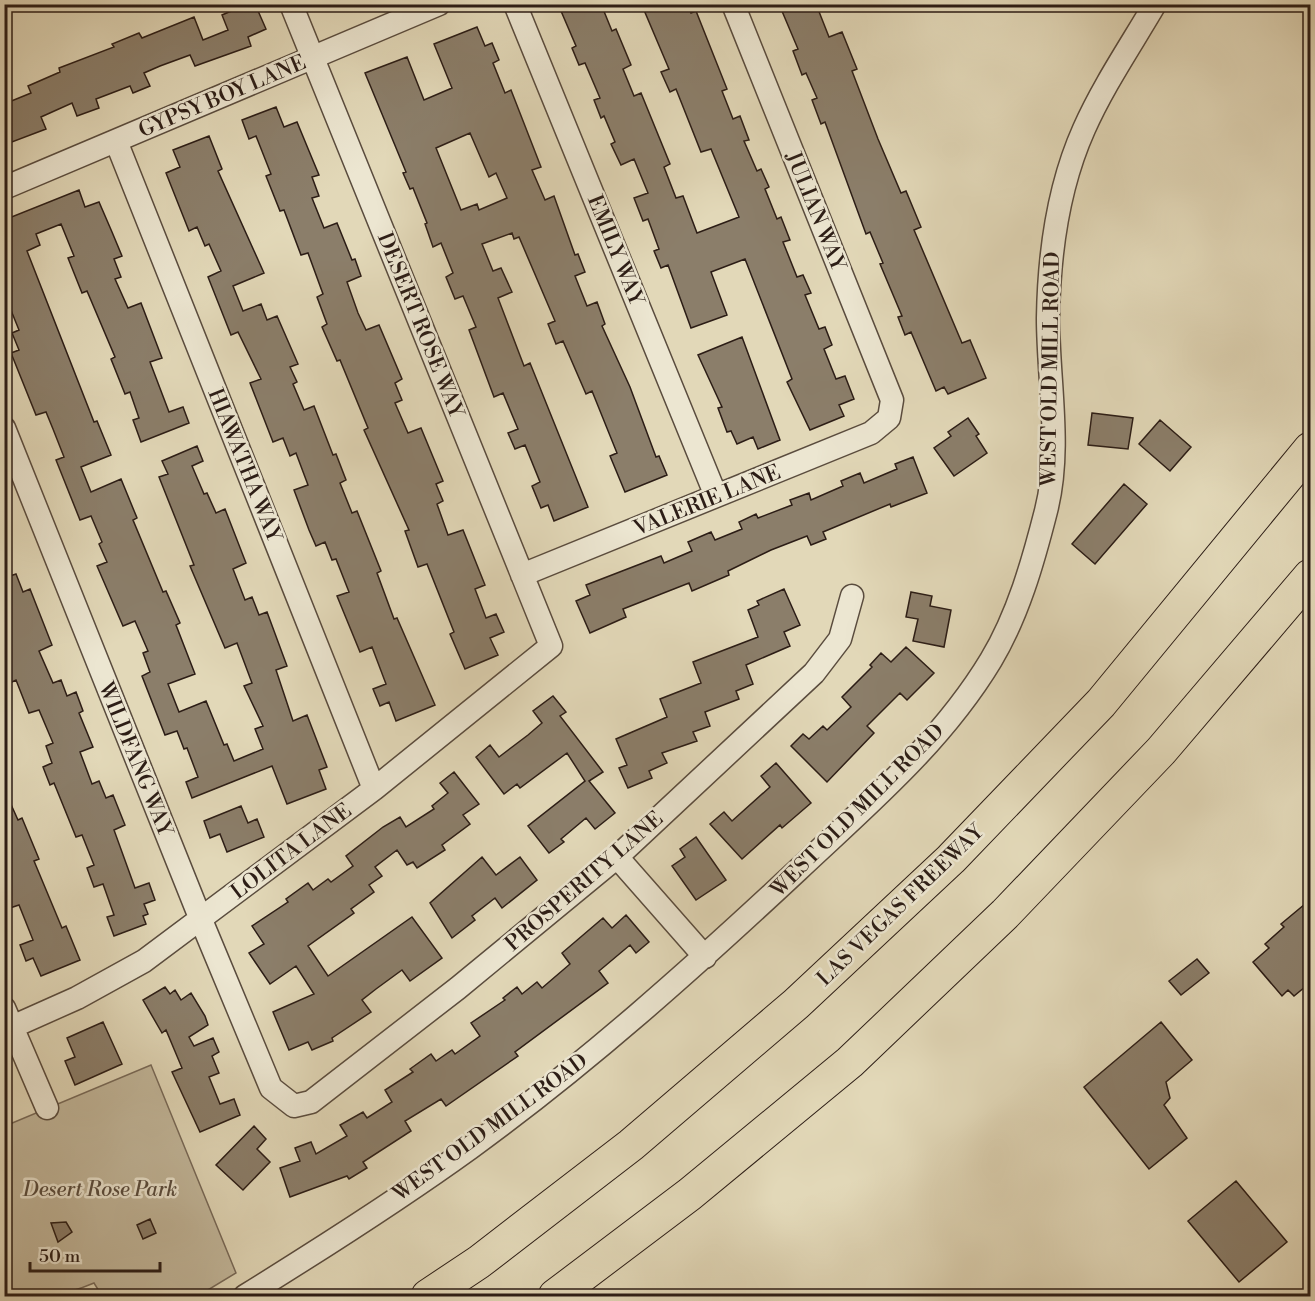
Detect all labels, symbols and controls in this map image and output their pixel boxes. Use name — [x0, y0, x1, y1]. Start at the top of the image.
street label: GYPSY BOY LANE — [135, 50, 310, 144]
street label: JULIAN WAY — [779, 147, 851, 276]
street label: EMILY WAY — [581, 191, 649, 311]
street label: DESERT ROSE WAY — [371, 229, 470, 423]
street label: WEST OLD MILL ROAD — [1036, 251, 1066, 488]
street label: HIAWATHA WAY — [201, 385, 287, 547]
street label: VALERIE LANE — [629, 460, 785, 543]
street label: WILDFANG WAY — [92, 678, 178, 841]
street label: WEST OLD MILL ROAD — [765, 719, 950, 904]
street label: LOLITA LANE — [226, 798, 357, 906]
street label: PROSPERITY LANE — [500, 806, 669, 957]
street label: LAS VEGAS FREEWAY — [812, 818, 990, 992]
street label: WEST OLD MILL ROAD — [387, 1048, 593, 1208]
park label: Desert Rose Park — [22, 1177, 177, 1203]
scale bar — [30, 1235, 160, 1273]
text: 50 m — [39, 1245, 81, 1268]

